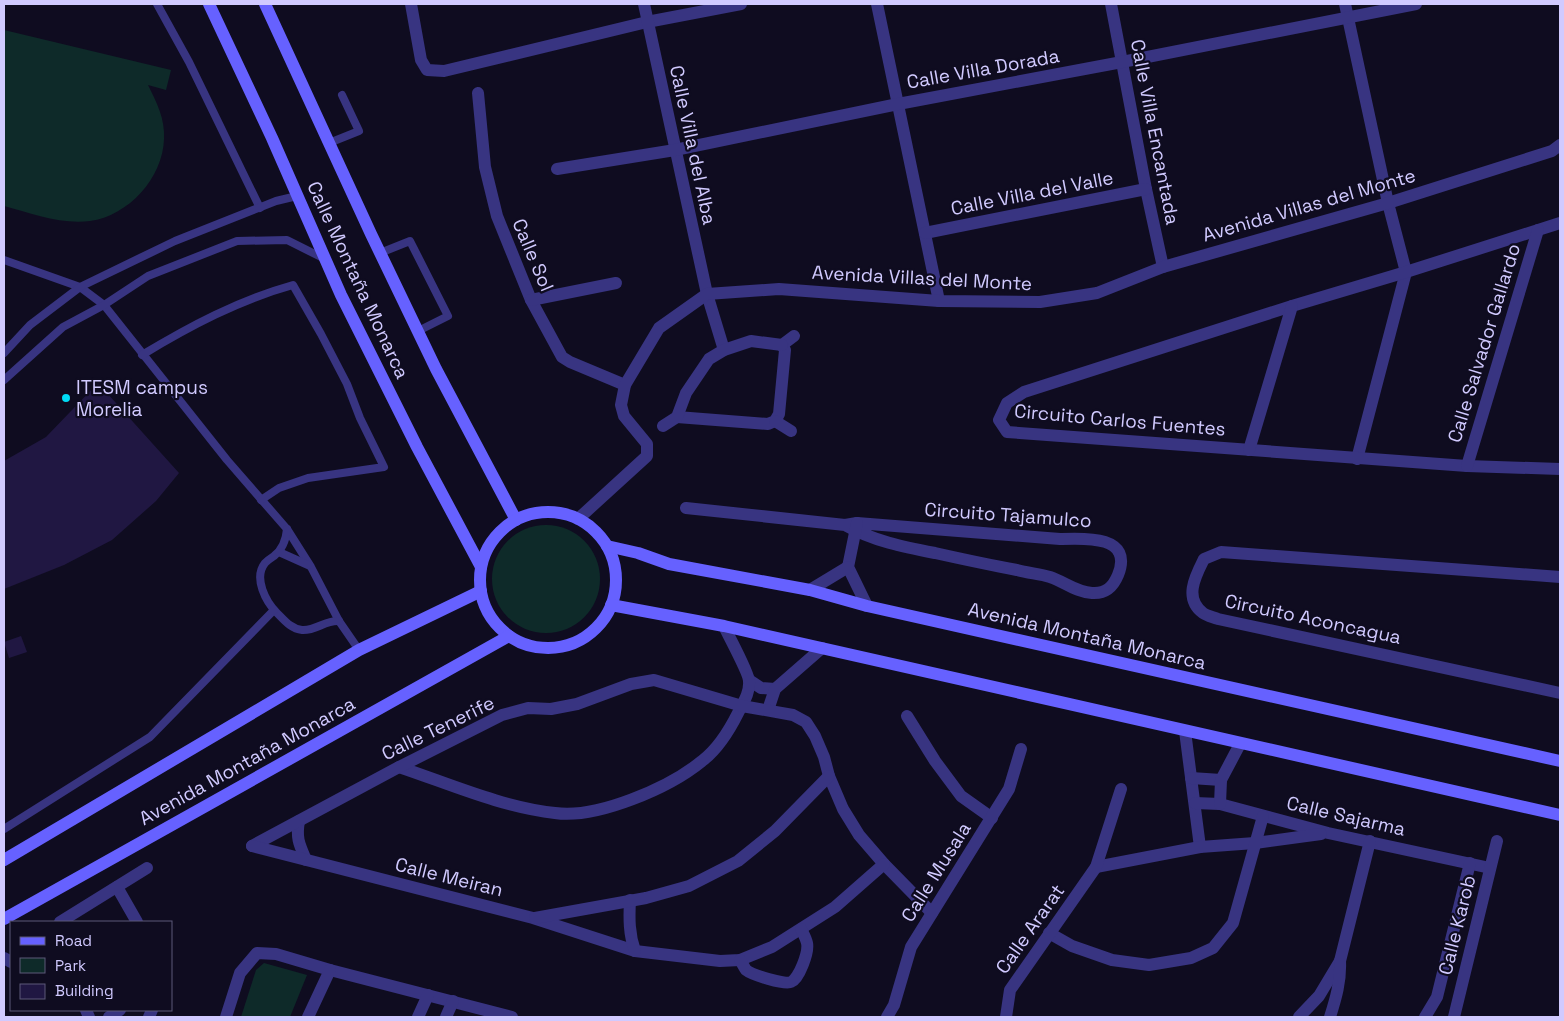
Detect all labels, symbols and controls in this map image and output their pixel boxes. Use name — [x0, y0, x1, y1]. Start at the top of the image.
street label: Calle Villa Encantada — [1125, 37, 1185, 227]
street label: Calle Villa Dorada — [905, 43, 1061, 95]
street label: Calle Villa del Alba — [664, 63, 722, 227]
street label: Avenida Villas del Monte — [1200, 163, 1418, 247]
street label: Calle Villa del Valle — [949, 165, 1115, 221]
street label: Calle Montaña Monarca — [301, 177, 415, 383]
street label: Calle Sol — [507, 215, 559, 295]
street label: Calle Salvador Gallardo — [1442, 240, 1526, 446]
street label: Avenida Villas del Monte — [811, 260, 1033, 296]
place label: ITESM campus Morelia — [76, 375, 208, 422]
marker: ITESM campus Morelia — [60, 392, 72, 404]
street label: Circuito Carlos Fuentes — [1013, 398, 1227, 442]
street label: Circuito Tajamulco — [924, 497, 1092, 533]
street label: Circuito Aconcagua — [1223, 588, 1404, 650]
street label: Avenida Montaña Monarca — [966, 596, 1209, 676]
street label: Calle Tenerife — [377, 690, 499, 766]
street label: Avenida Montaña Monarca — [134, 691, 360, 831]
street label: Calle Sajarma — [1284, 790, 1408, 842]
street label: Calle Musala — [895, 817, 977, 927]
street label: Calle Meiran — [392, 852, 506, 902]
street label: Calle Karob — [1433, 873, 1481, 977]
street label: Calle Ararat — [990, 879, 1070, 979]
legend — [10, 921, 172, 1011]
text: Road — [55, 931, 92, 950]
text: Park — [55, 956, 86, 975]
text: Building — [55, 981, 114, 1000]

